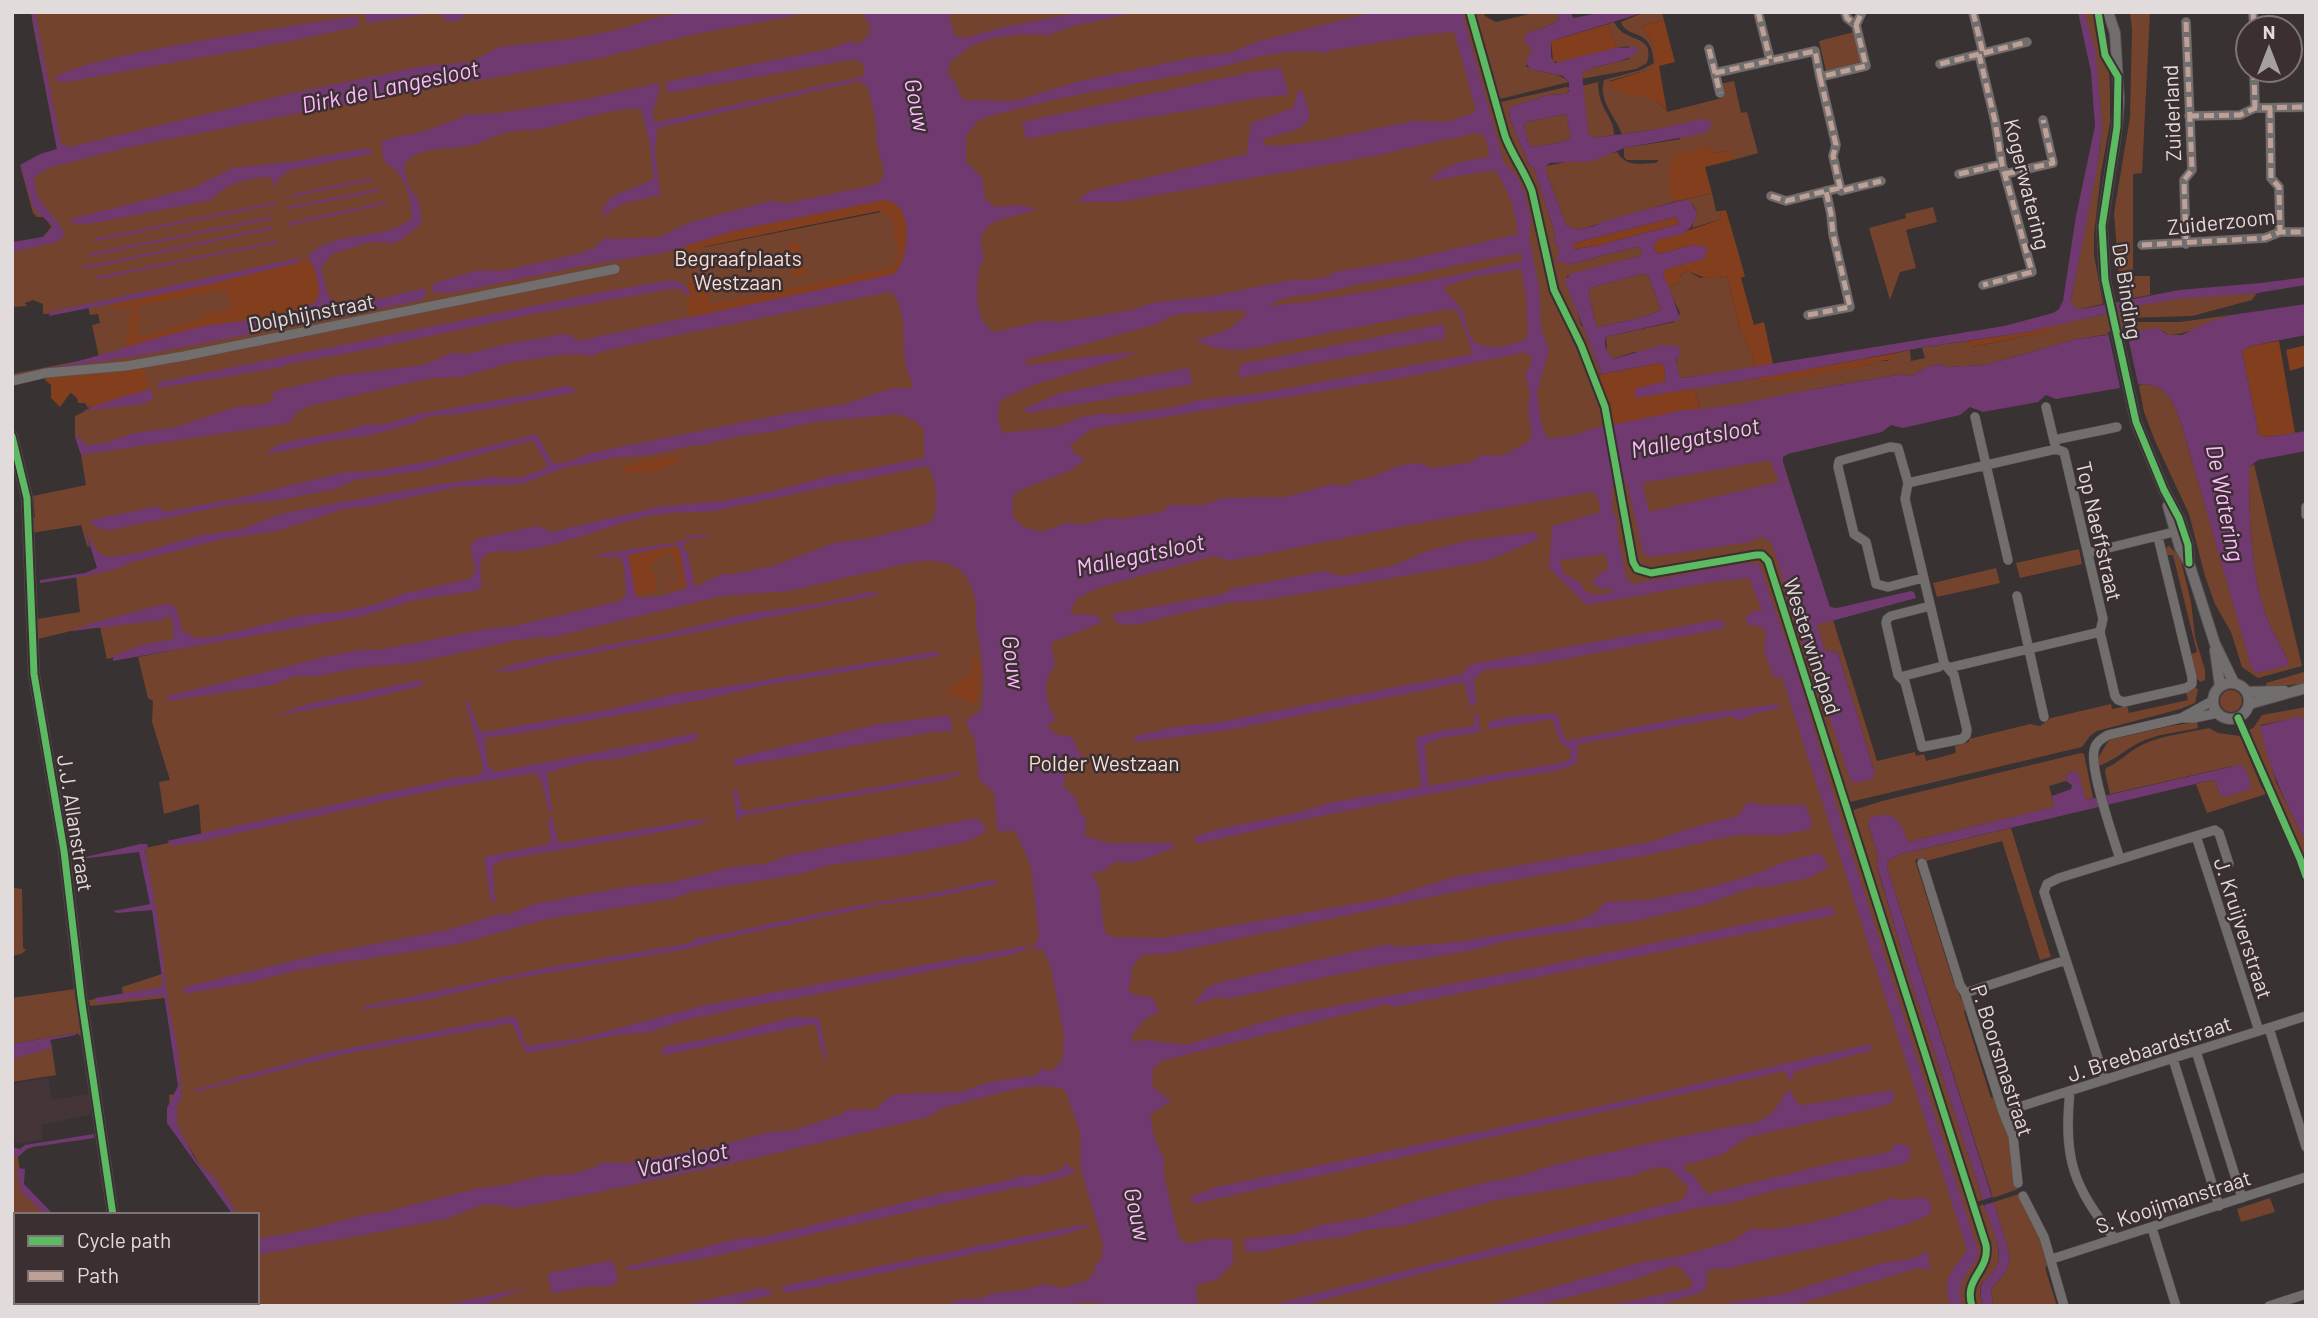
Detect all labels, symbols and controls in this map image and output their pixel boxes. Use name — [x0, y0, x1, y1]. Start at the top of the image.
north arrow — [2234, 14, 2304, 84]
text: N — [2263, 20, 2275, 43]
water label: Dirk de Langesloot — [299, 54, 481, 118]
street label: Zuiderland — [2157, 64, 2185, 162]
water label: Gouw — [899, 76, 937, 135]
street label: Kogerwatering — [2000, 116, 2056, 252]
street label: Zuiderzoom — [2166, 203, 2276, 239]
street label: De Binding — [2108, 241, 2148, 341]
park label: Begraafplaats Westzaan — [674, 245, 802, 294]
street label: Dolphijnstraat — [246, 287, 376, 337]
water label: Mallegatsloot — [1628, 411, 1762, 463]
water label: De Watering — [2201, 442, 2251, 564]
street label: Top Naeffstraat — [2072, 459, 2128, 603]
water label: Mallegatsloot — [1073, 527, 1207, 581]
street label: Westerwindpad — [1779, 575, 1847, 717]
water label: Gouw — [997, 634, 1031, 691]
park label: Polder Westzaan — [1028, 750, 1180, 775]
street label: J.J. Allanstraat — [53, 753, 99, 893]
street label: J. Kruijverstraat — [2209, 854, 2279, 1002]
street label: P. Boorsmastraat — [1967, 981, 2039, 1139]
street label: J. Breebaardstraat — [2064, 1010, 2234, 1086]
water label: Vaarsloot — [634, 1136, 730, 1182]
street label: S. Kooijmanstraat — [2092, 1164, 2254, 1238]
water label: Gouw — [1119, 1185, 1157, 1244]
legend — [14, 1213, 259, 1304]
text: Cycle path — [77, 1227, 171, 1252]
text: Path — [77, 1262, 119, 1287]

